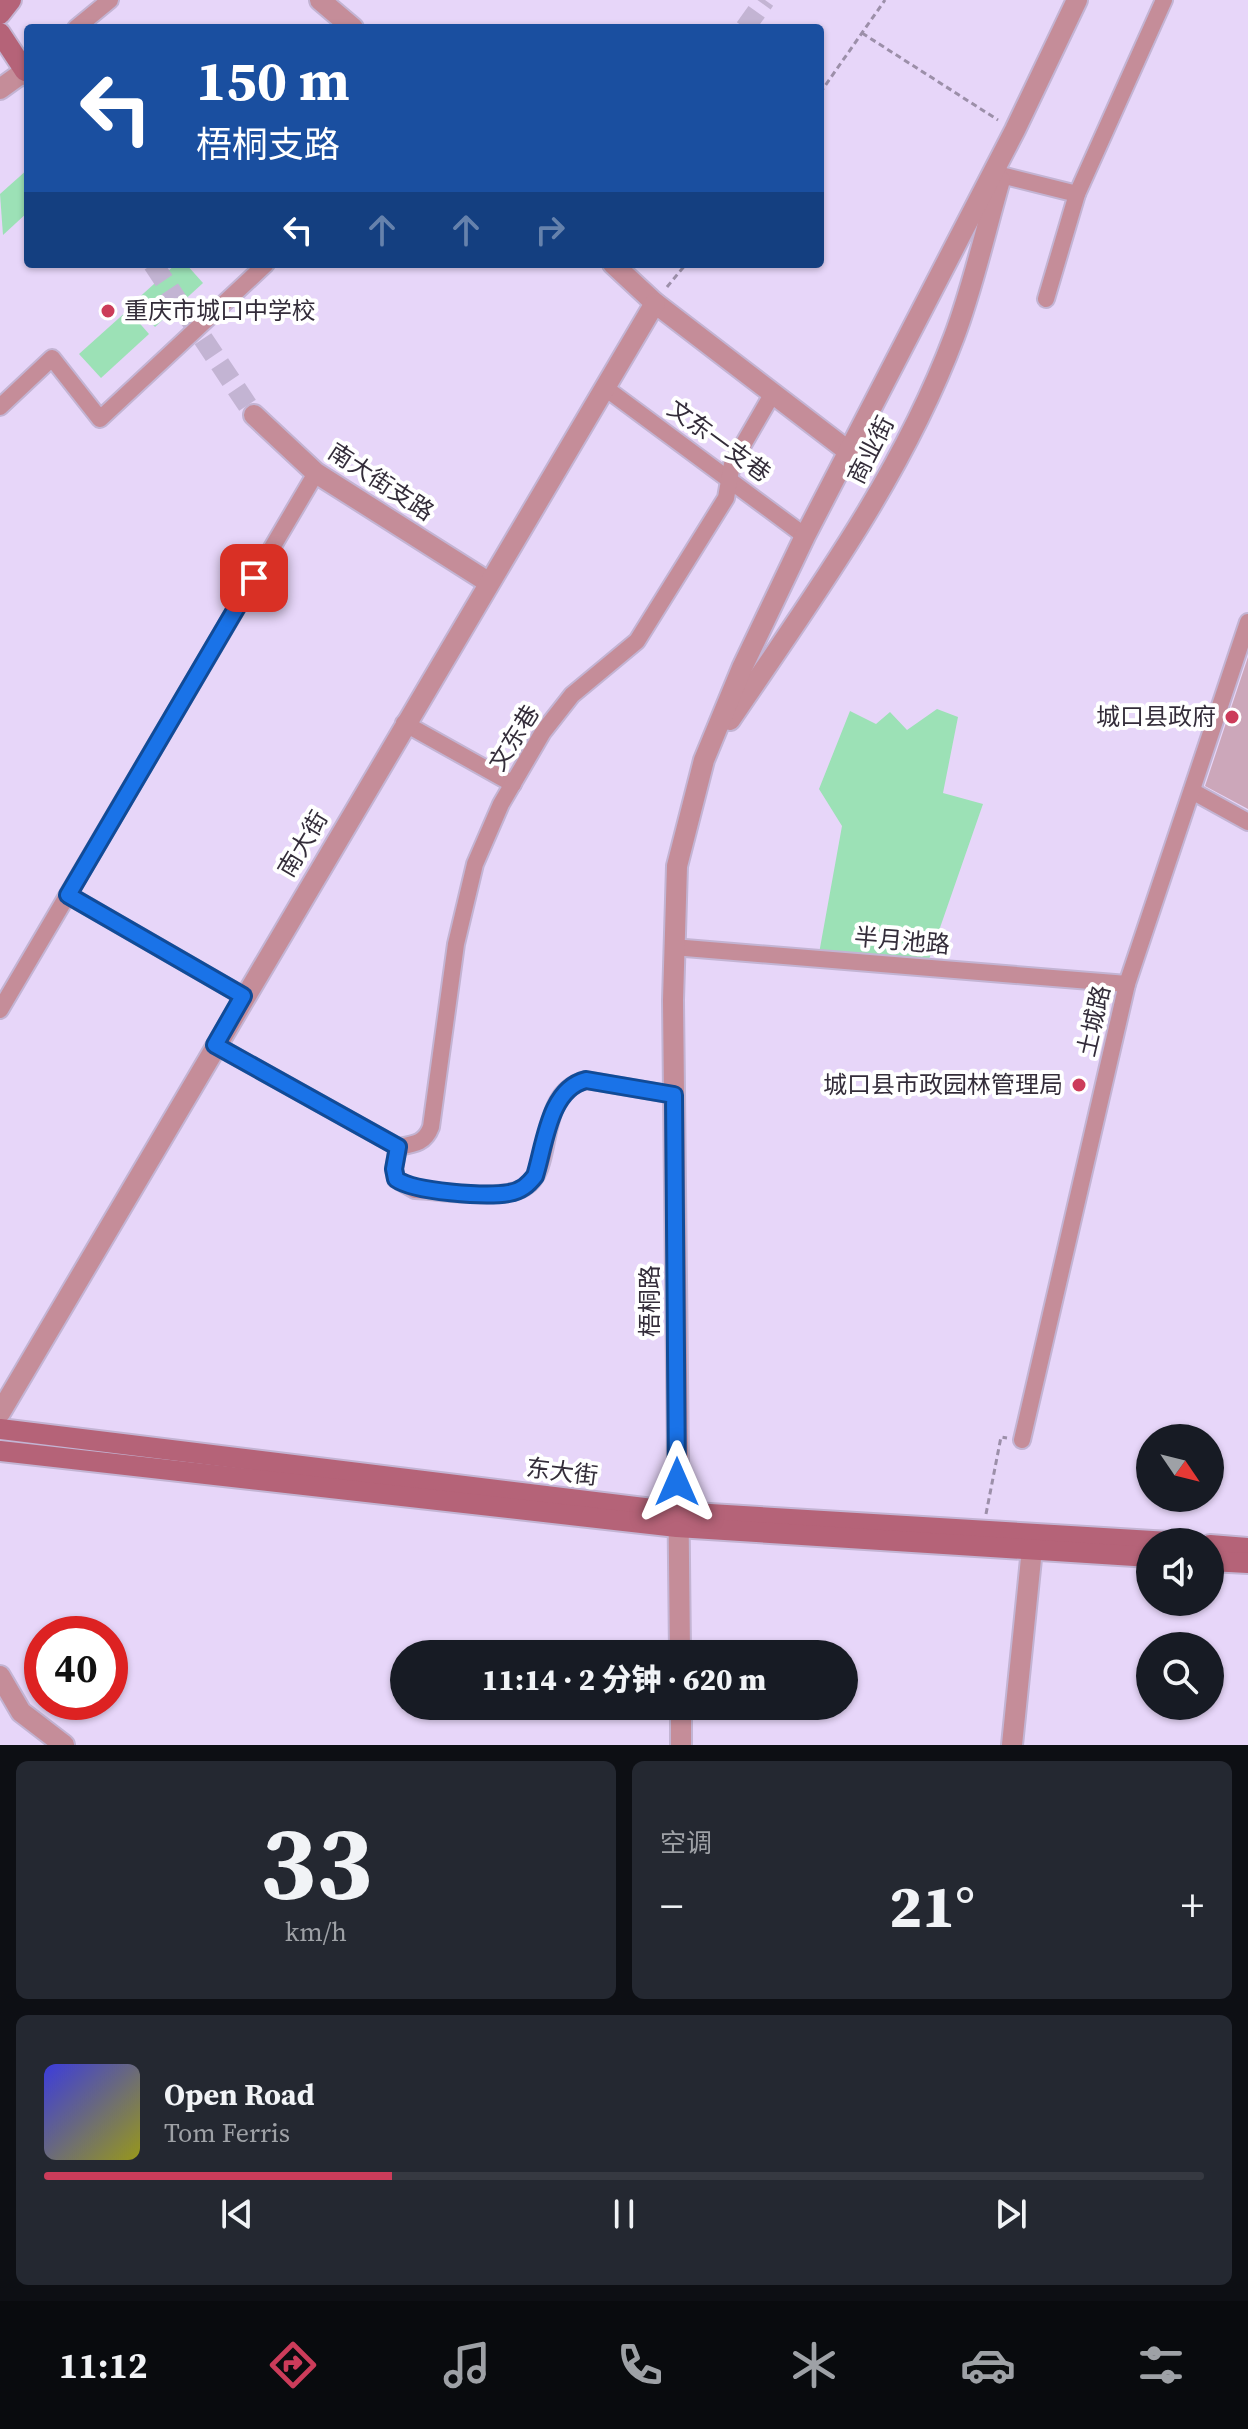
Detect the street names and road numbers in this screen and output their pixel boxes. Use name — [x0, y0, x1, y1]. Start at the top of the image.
street label: 文东一支巷 — [661, 392, 778, 489]
street label: 商业街 — [840, 410, 902, 489]
street label: 南大街支路 — [322, 435, 441, 528]
street label: 文东巷 — [481, 698, 547, 777]
street label: 南大街 — [270, 804, 335, 883]
street label: 半月池路 — [853, 920, 951, 961]
street label: 土城路 — [1069, 982, 1118, 1060]
street label: 梧桐路 — [633, 1265, 666, 1337]
street label: 东大街 — [524, 1451, 600, 1492]

